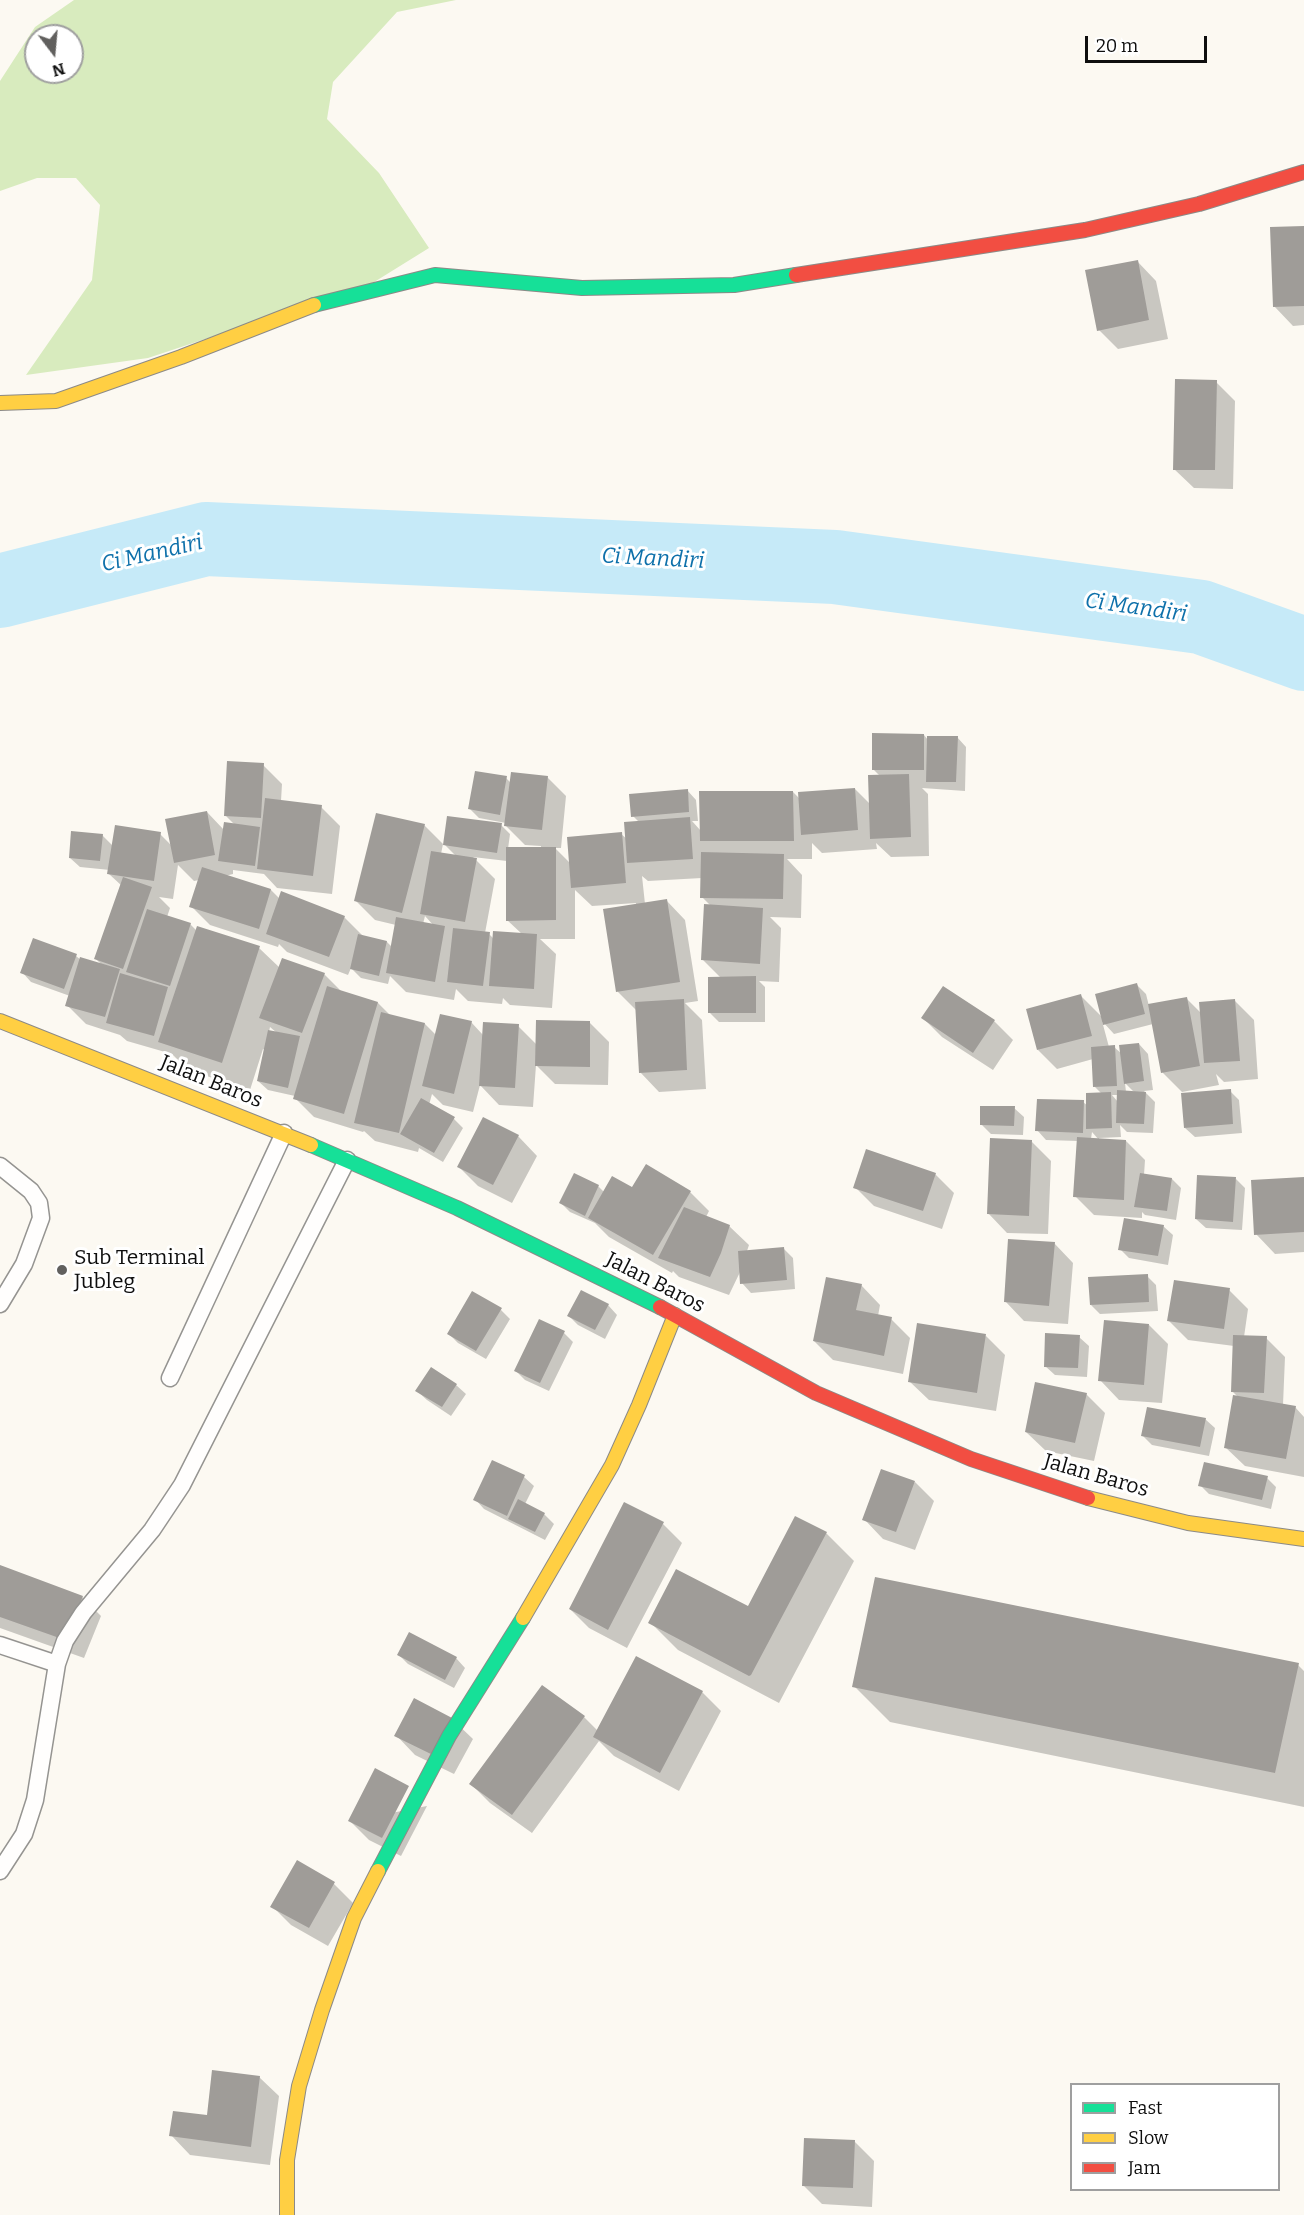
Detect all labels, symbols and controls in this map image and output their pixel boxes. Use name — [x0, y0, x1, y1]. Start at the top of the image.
north arrow — [24, 24, 84, 84]
scale bar — [1088, 24, 1210, 62]
text: 20 m — [1096, 35, 1138, 57]
text: N — [50, 59, 67, 81]
water label: Ci Mandiri — [99, 530, 205, 578]
water label: Ci Mandiri — [601, 543, 705, 575]
water label: Ci Mandiri — [1083, 588, 1189, 628]
street label: Jalan Baros — [156, 1050, 266, 1114]
place label: Sub Terminal Jubleg — [74, 1245, 204, 1295]
street label: Jalan Baros — [601, 1247, 709, 1319]
marker: Sub Terminal Jubleg — [55, 1263, 69, 1277]
street label: Jalan Baros — [1041, 1449, 1151, 1503]
legend — [1070, 2083, 1280, 2191]
text: Fast — [1128, 2097, 1163, 2119]
text: Slow — [1128, 2127, 1168, 2149]
text: Jam — [1128, 2157, 1161, 2179]

